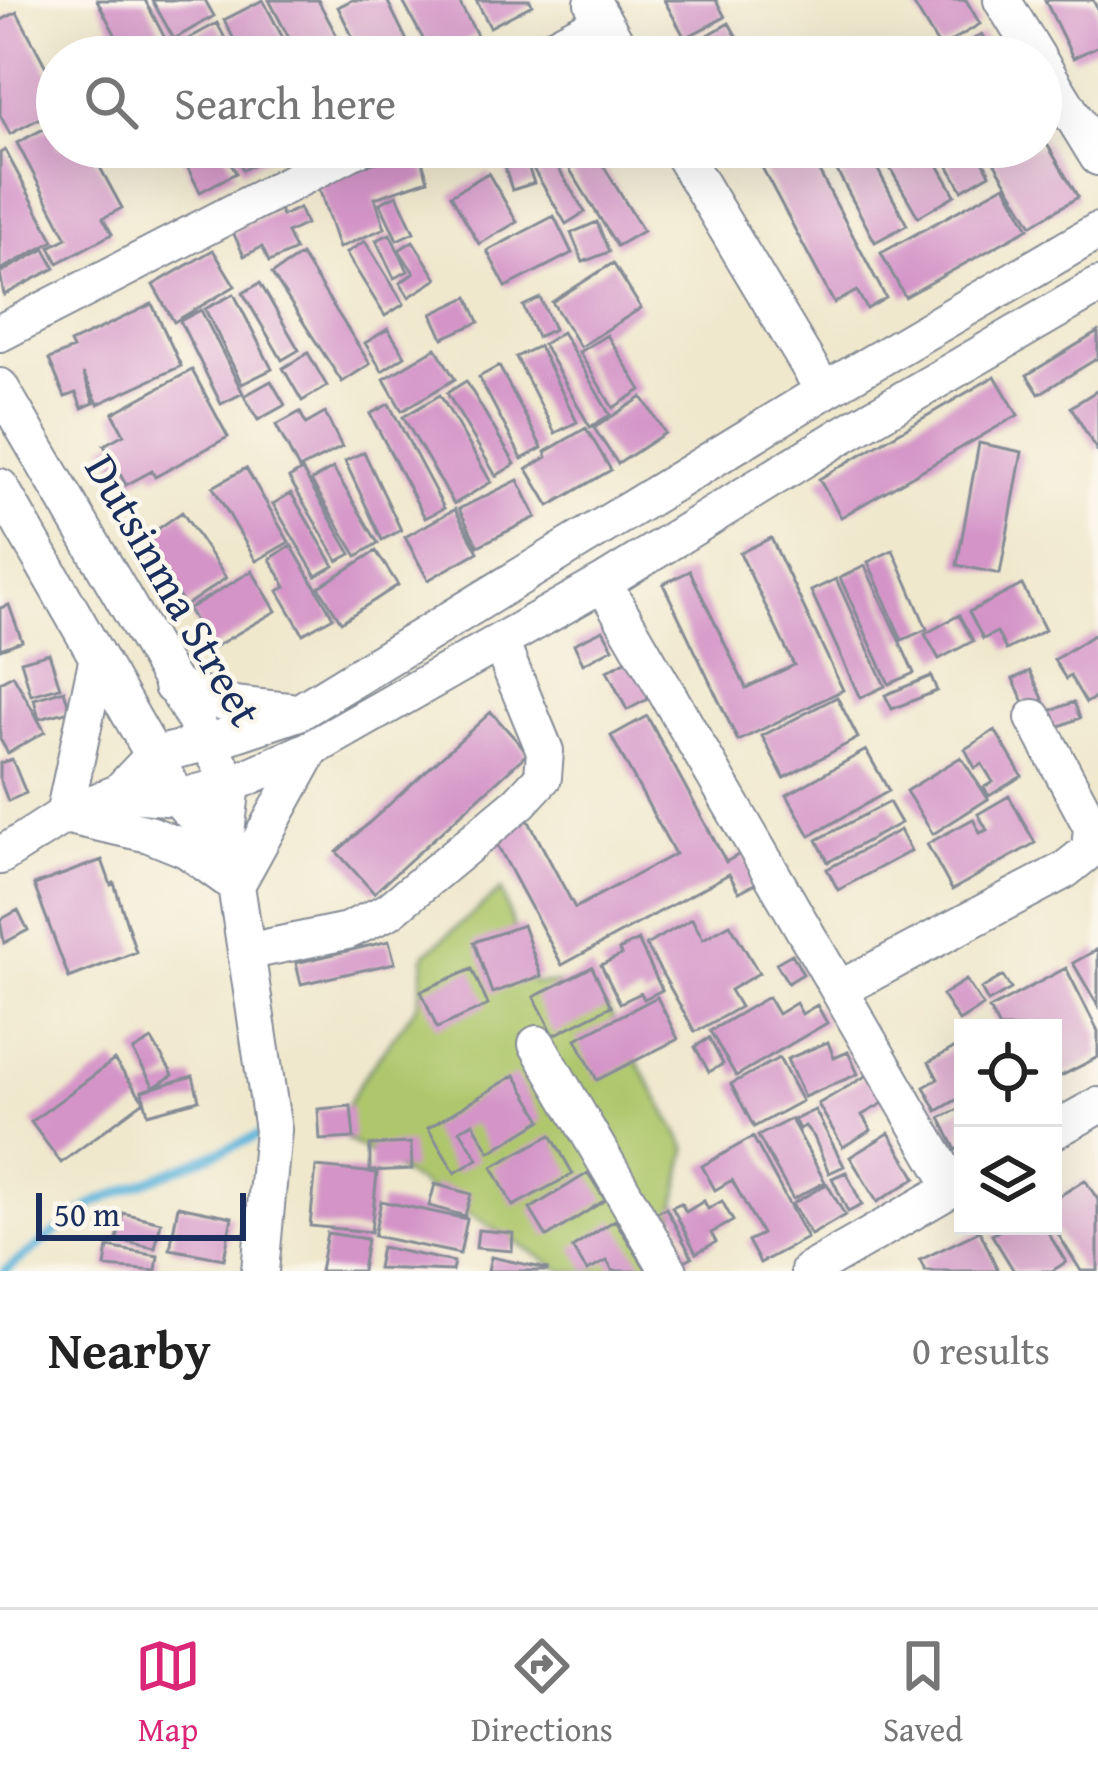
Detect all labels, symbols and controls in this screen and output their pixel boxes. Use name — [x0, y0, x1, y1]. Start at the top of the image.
search box — [36, 36, 1062, 168]
icon: search — [78, 69, 144, 135]
text: Search here — [174, 70, 396, 135]
street label: Dutsinma Street — [70, 441, 279, 738]
map controls — [954, 1019, 1062, 1235]
button: locate — [954, 1019, 1062, 1127]
button: layers — [954, 1127, 1062, 1235]
scale bar — [36, 1187, 246, 1240]
text: 50 m — [54, 1190, 120, 1238]
text: Nearby — [48, 1312, 211, 1387]
text: 0 results — [912, 1321, 1050, 1378]
tab: Map — [135, 1633, 201, 1753]
tab: Directions — [471, 1633, 613, 1753]
tab: Saved — [883, 1633, 963, 1753]

